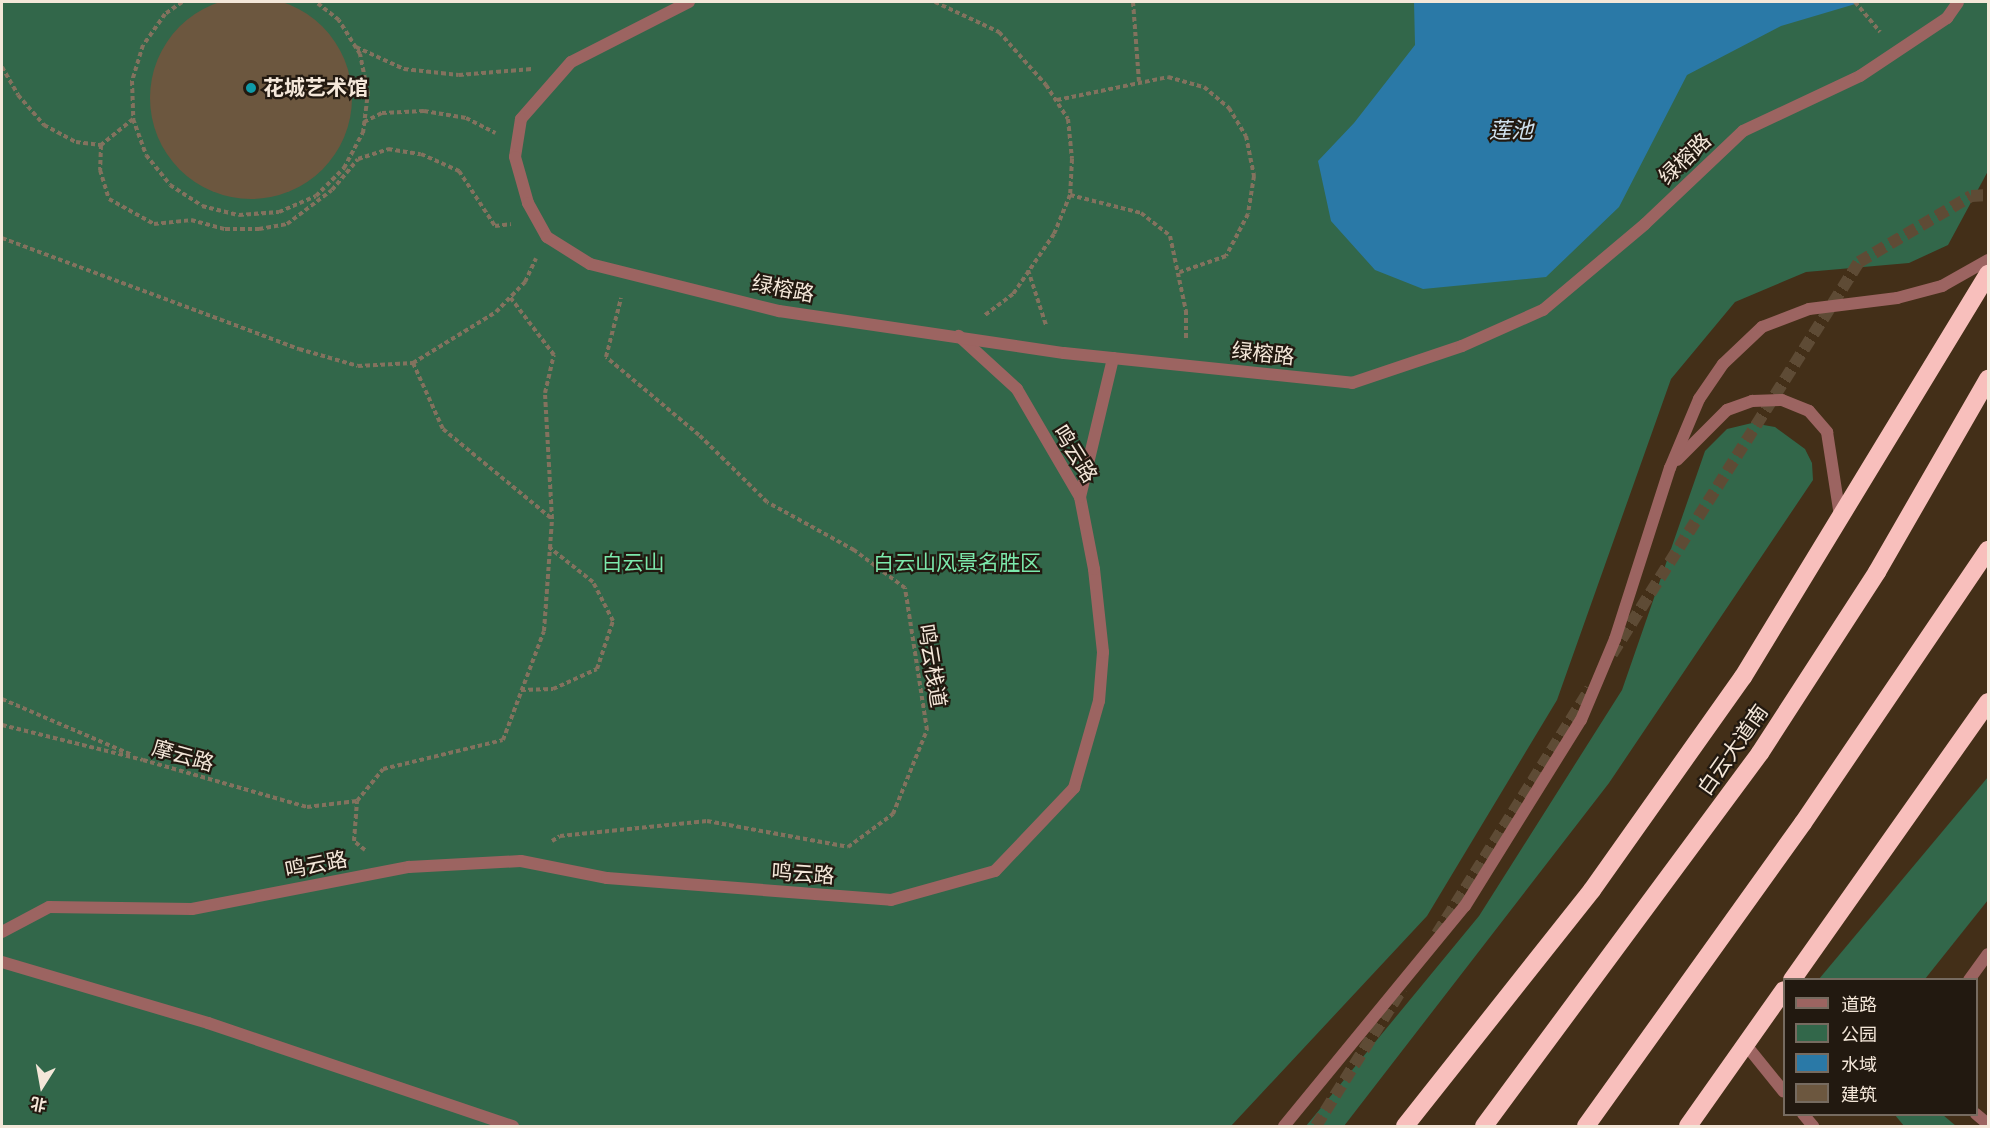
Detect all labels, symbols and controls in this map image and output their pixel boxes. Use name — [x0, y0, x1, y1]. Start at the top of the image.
place label: 花城艺术馆 — [263, 75, 368, 101]
marker: 花城艺术馆 — [244, 81, 258, 95]
water label: 莲池 — [1489, 118, 1533, 144]
street label: 绿榕路 — [1654, 128, 1716, 190]
street label: 绿榕路 — [750, 271, 816, 307]
street label: 绿榕路 — [1230, 338, 1296, 370]
street label: 鸣云路 — [1048, 421, 1102, 487]
park label: 白云山 — [602, 550, 664, 576]
park label: 白云山风景名胜区 — [873, 550, 1041, 576]
street label: 鸣云栈道 — [913, 623, 951, 709]
street label: 白云大道南 — [1693, 700, 1773, 800]
street label: 摩云路 — [149, 735, 217, 777]
street label: 鸣云路 — [283, 847, 349, 883]
street label: 鸣云路 — [771, 859, 835, 889]
legend — [1783, 978, 1978, 1116]
text: 道路 — [1841, 994, 1877, 1016]
text: 公园 — [1841, 1024, 1877, 1046]
text: 水域 — [1841, 1054, 1877, 1076]
north arrow — [12, 1056, 72, 1116]
text: 建筑 — [1841, 1084, 1877, 1106]
text: 北 — [29, 1093, 48, 1115]

